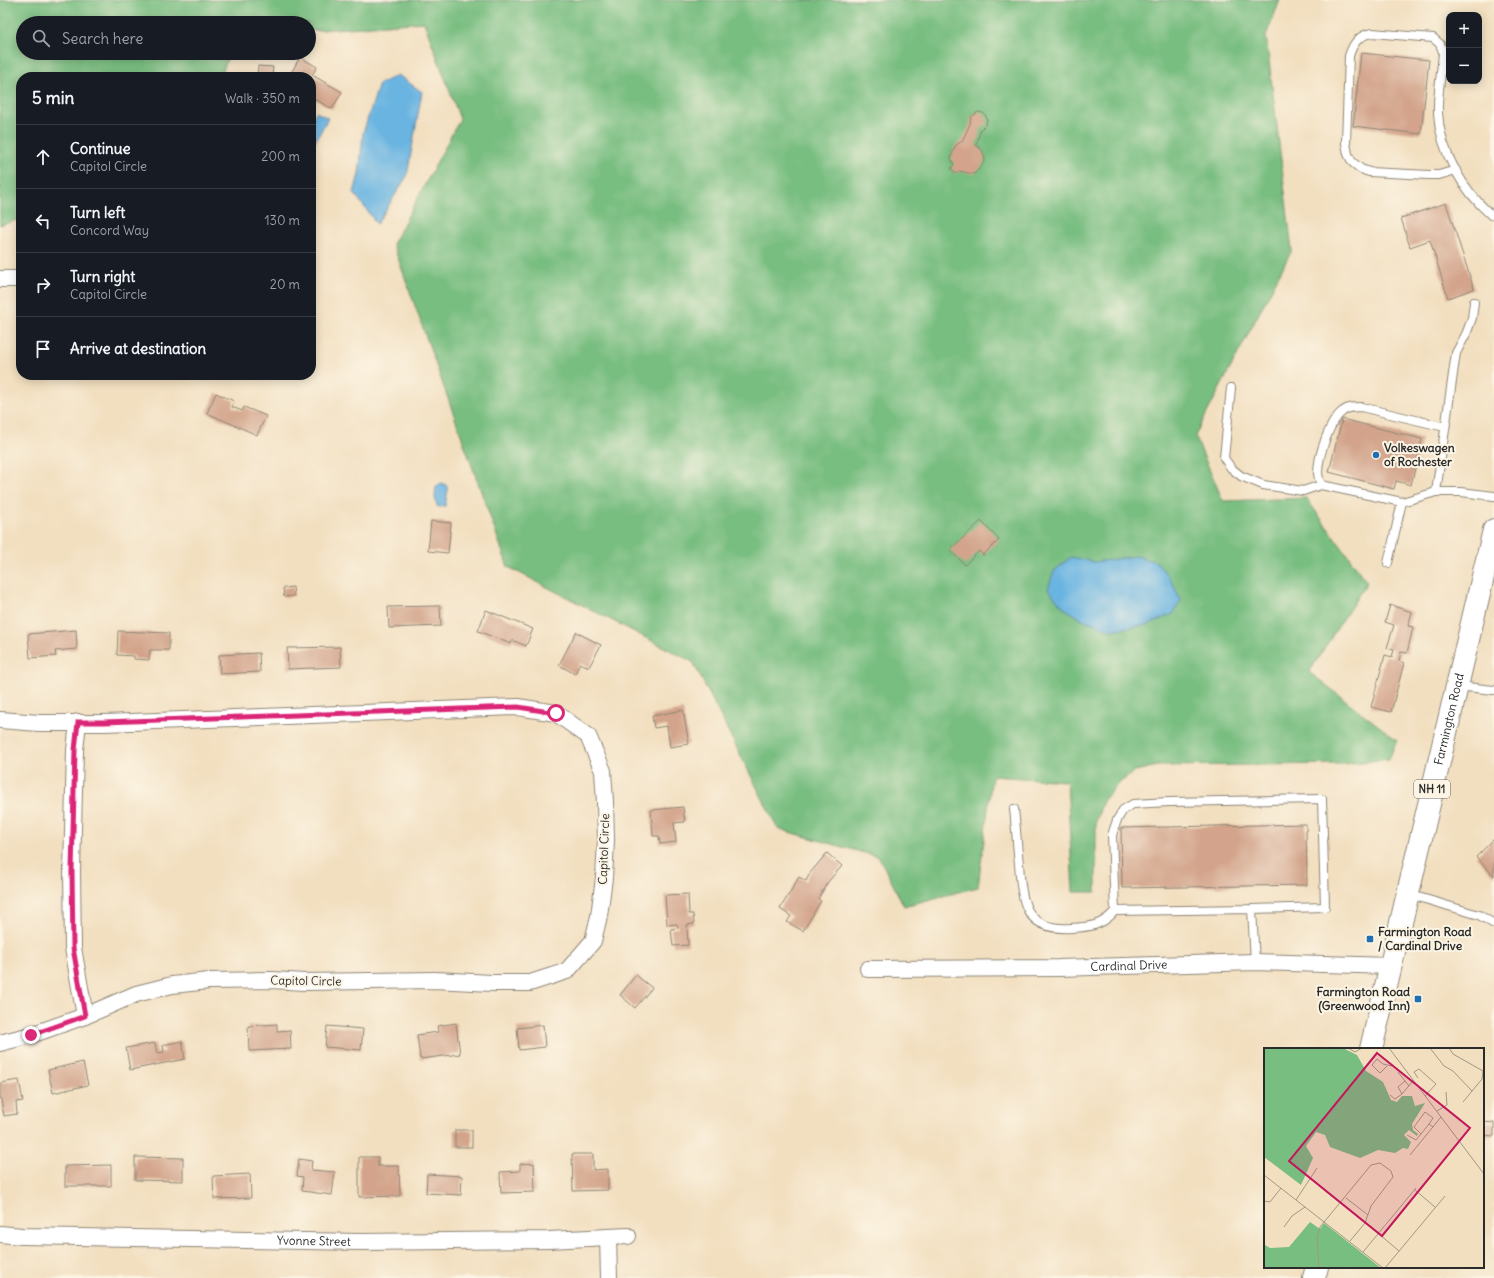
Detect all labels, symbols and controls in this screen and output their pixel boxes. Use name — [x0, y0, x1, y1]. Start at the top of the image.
map controls — [1446, 12, 1482, 84]
button: + — [1446, 12, 1482, 48]
search box — [16, 16, 316, 60]
icon: search — [30, 27, 52, 49]
text: Search here — [62, 29, 143, 48]
button: − — [1446, 48, 1482, 84]
text: 5 min — [32, 87, 74, 109]
text: Walk · 350 m — [225, 90, 300, 107]
text: Continue — [70, 139, 131, 158]
icon: ahead — [32, 146, 54, 168]
text: 200 m — [261, 148, 300, 165]
text: Capitol Circle — [70, 158, 147, 175]
text: Turn left — [70, 203, 125, 222]
icon: left — [32, 210, 54, 232]
text: 130 m — [264, 212, 300, 229]
text: Concord Way — [70, 222, 149, 239]
text: Turn right — [70, 267, 135, 286]
icon: right — [32, 274, 54, 296]
text: 20 m — [270, 276, 300, 293]
text: Capitol Circle — [70, 286, 147, 303]
icon: arrive — [32, 338, 54, 360]
text: Arrive at destination — [70, 339, 206, 358]
place label: Volkeswagen of Rochester — [1384, 440, 1455, 469]
marker: Volkeswagen of Rochester — [1371, 450, 1381, 460]
street label: Farmington Road — [1431, 672, 1467, 766]
route start — [547, 704, 565, 722]
road number: NH 11 — [1414, 780, 1450, 798]
street label: Capitol Circle — [595, 813, 612, 885]
place label: Farmington Road / Cardinal Drive — [1378, 924, 1472, 953]
marker: Farmington Road / Cardinal Drive — [1365, 934, 1375, 944]
street label: Cardinal Drive — [1090, 957, 1168, 974]
street label: Capitol Circle — [270, 972, 342, 989]
place label: Farmington Road (Greenwood Inn) — [1316, 984, 1410, 1014]
marker: Farmington Road (Greenwood Inn) — [1413, 994, 1423, 1004]
route end — [22, 1026, 40, 1044]
inset map — [1264, 1048, 1484, 1268]
street label: Yvonne Street — [277, 1233, 351, 1249]

